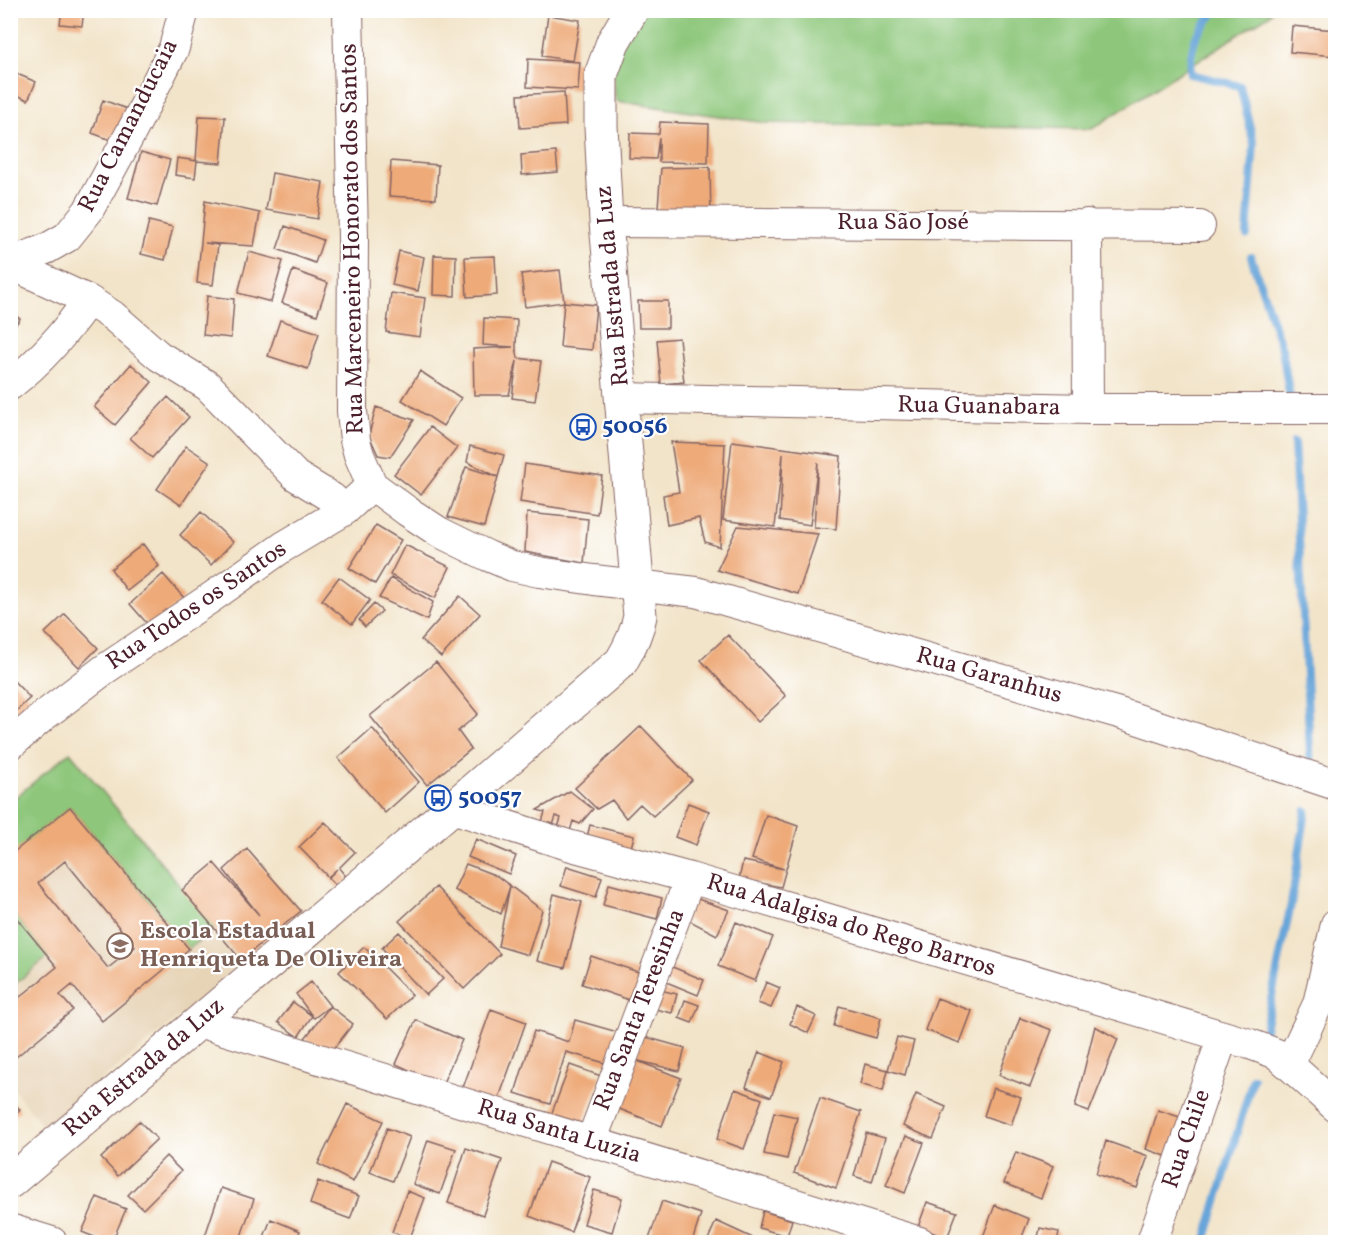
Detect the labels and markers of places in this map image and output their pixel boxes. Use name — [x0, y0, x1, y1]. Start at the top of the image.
place label: 50056 — [602, 410, 668, 444]
bus stop icon: 50056 — [568, 412, 598, 442]
place label: 50057 — [458, 781, 522, 815]
bus stop icon: 50057 — [423, 783, 453, 813]
place label: Escola Estadual Henriqueta De Oliveira — [140, 915, 402, 977]
school or university icon: Escola Estadual Henriqueta De Oliveira — [105, 931, 135, 961]

